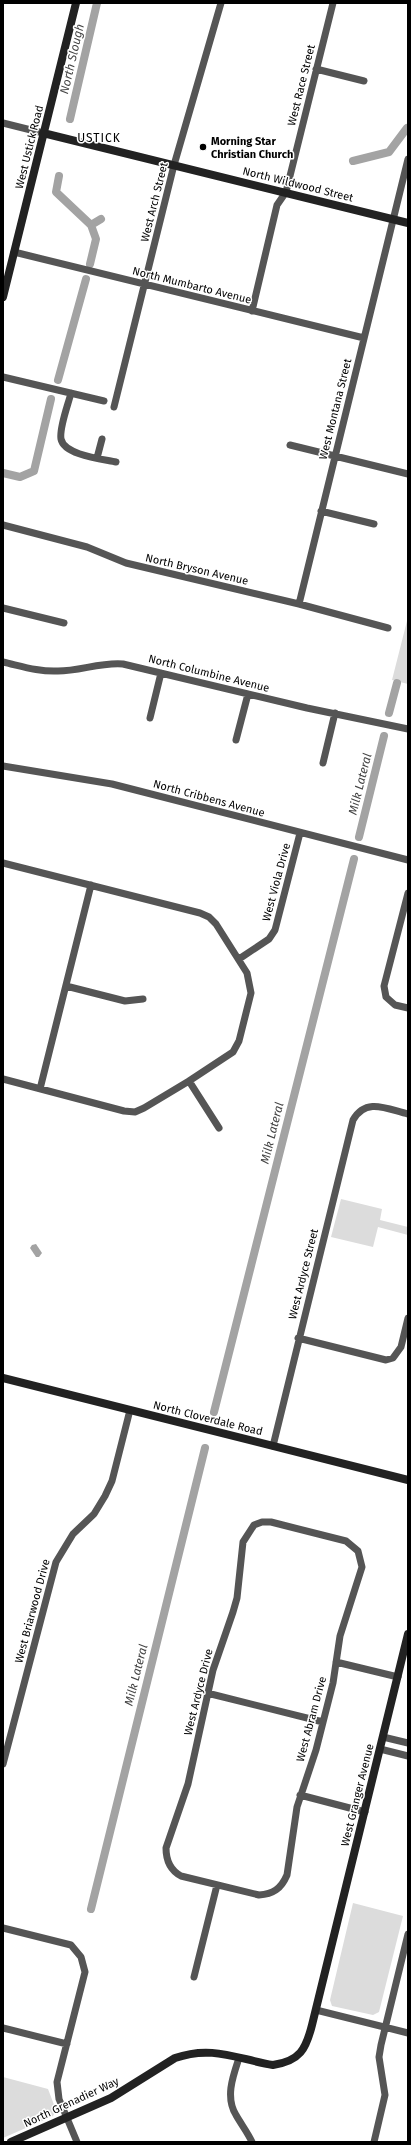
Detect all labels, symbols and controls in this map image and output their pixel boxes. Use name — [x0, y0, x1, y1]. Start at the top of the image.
water label: North Slough — [57, 23, 87, 95]
street label: West Race Street — [285, 43, 318, 127]
street label: West Ustick Road — [13, 104, 46, 190]
district label: USTICK — [77, 131, 121, 145]
place label: Morning Star Christian Church — [211, 135, 293, 161]
marker: Morning Star Christian Church — [198, 142, 208, 152]
street label: West Arch Street — [138, 161, 171, 243]
street label: North Wildwood Street — [241, 164, 355, 205]
street label: North Mumbarto Avenue — [131, 264, 253, 307]
street label: West Montana Street — [317, 357, 354, 461]
street label: North Bryson Avenue — [144, 551, 250, 588]
street label: North Columbine Avenue — [147, 652, 271, 695]
water label: Milk Lateral — [346, 752, 374, 816]
street label: North Cribbens Avenue — [152, 777, 266, 820]
street label: West Viola Drive — [260, 842, 293, 923]
water label: Milk Lateral — [258, 1101, 286, 1165]
street label: West Ardyce Street — [286, 1227, 321, 1321]
street label: North Cloverdale Road — [152, 1399, 264, 1438]
street label: West Briarwood Drive — [12, 1558, 53, 1665]
water label: Milk Lateral — [122, 1643, 150, 1707]
street label: West Ardyce Drive — [181, 1647, 216, 1737]
street label: West Abram Drive — [294, 1675, 329, 1763]
street label: West Granger Avenue — [338, 1742, 377, 1848]
street label: North Grenadier Way — [22, 2074, 121, 2130]

